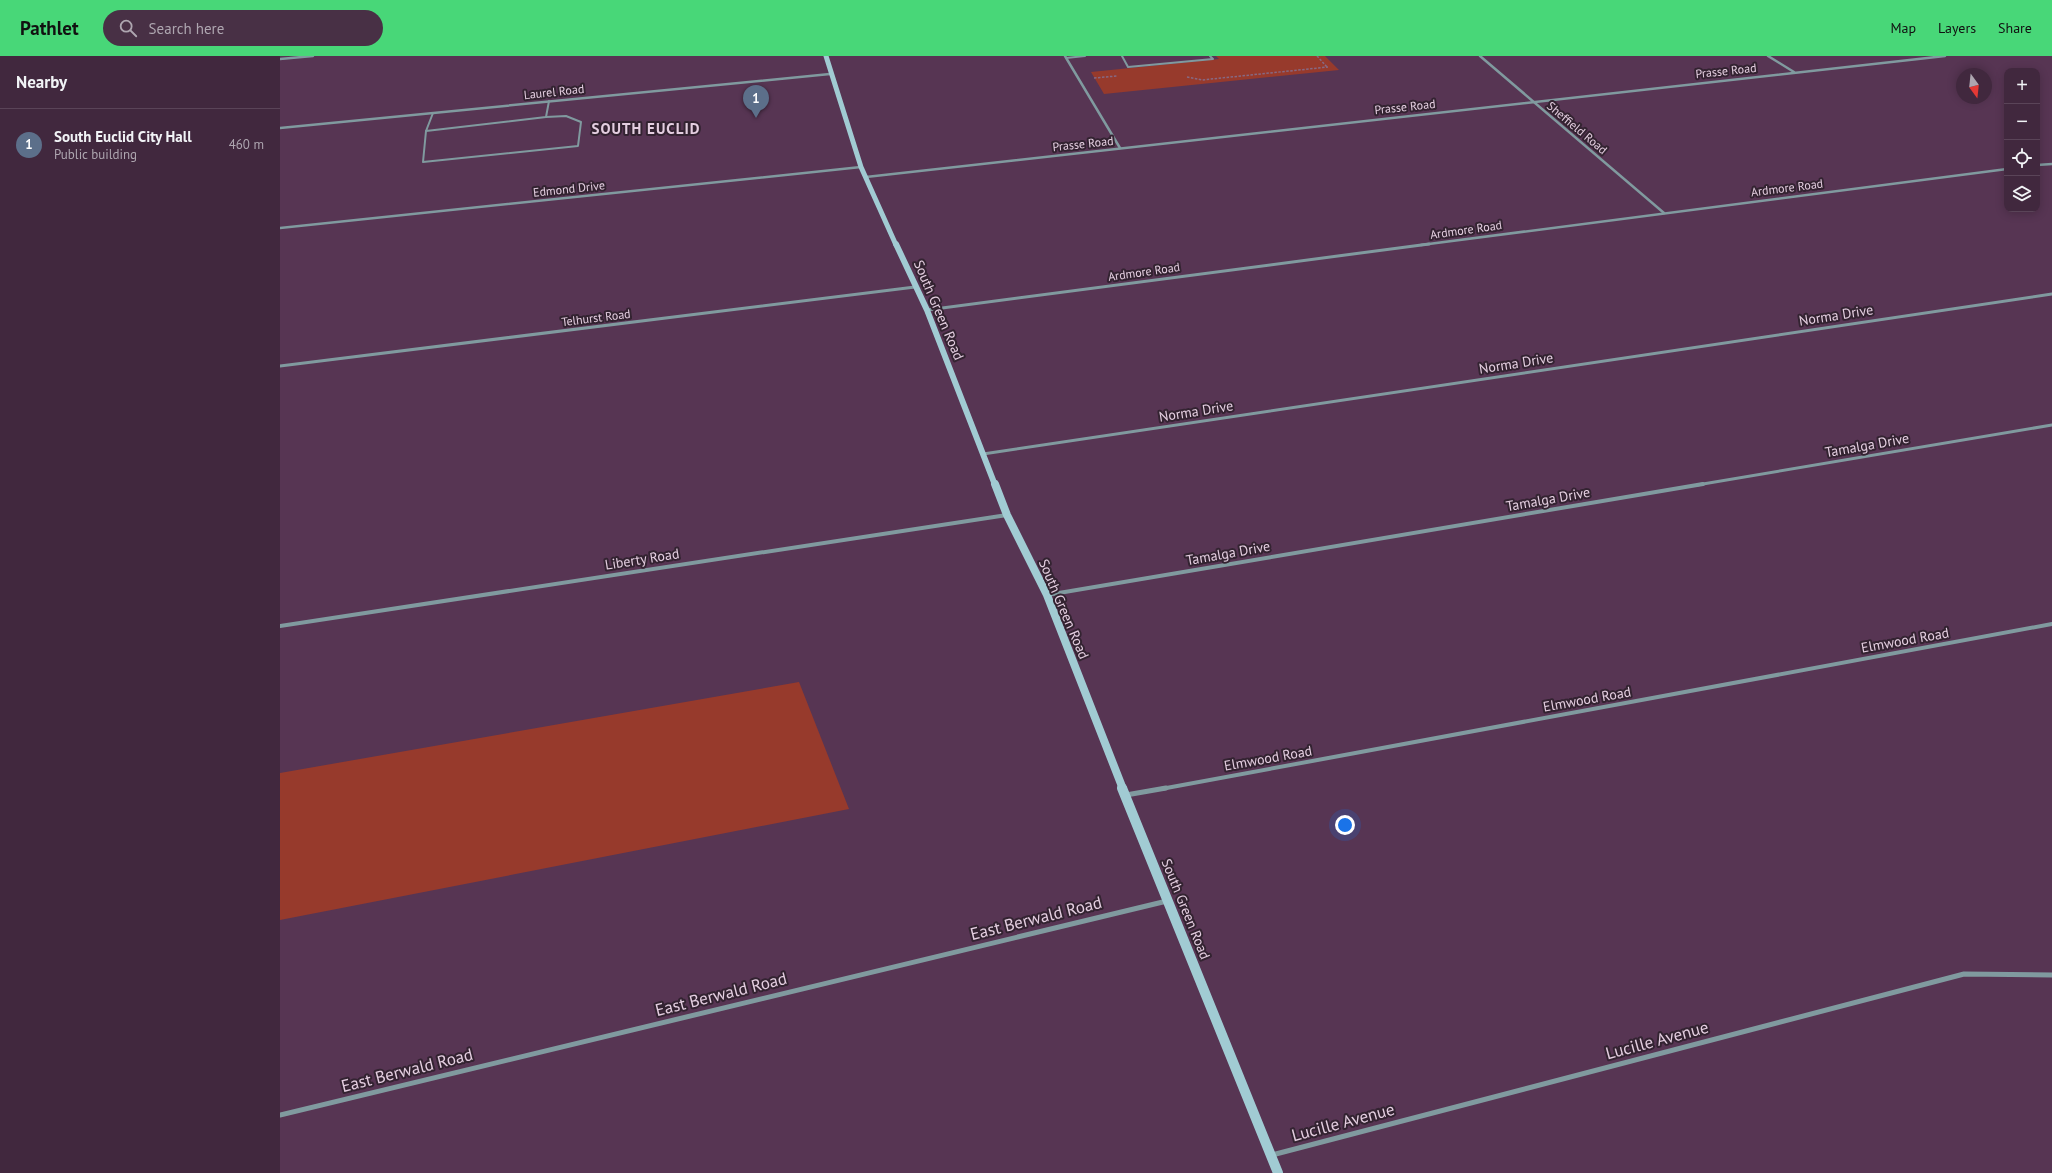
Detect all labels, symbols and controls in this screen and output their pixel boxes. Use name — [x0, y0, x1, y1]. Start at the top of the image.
search box — [103, 10, 383, 46]
text: Pathlet — [20, 16, 79, 40]
icon: search — [117, 17, 139, 39]
text: Search here — [149, 19, 224, 38]
text: Map — [1890, 19, 1916, 37]
text: Layers — [1938, 19, 1976, 37]
text: Share — [1998, 19, 2032, 37]
street label: Prasse Road — [1695, 60, 1757, 81]
north arrow — [1956, 68, 1992, 104]
map controls — [2004, 68, 2040, 212]
button: + — [2004, 68, 2040, 104]
text: Nearby — [16, 71, 67, 93]
street label: Laurel Road — [523, 81, 585, 102]
pin: 1 — [743, 85, 769, 118]
street label: Prasse Road — [1374, 96, 1436, 117]
street label: Sheffield Road — [1544, 98, 1610, 157]
button: − — [2004, 104, 2040, 140]
district label: SOUTH EUCLID — [592, 119, 700, 138]
text: South Euclid City Hall — [54, 127, 192, 146]
street label: Prasse Road — [1052, 133, 1114, 154]
text: 1 — [25, 136, 33, 153]
text: 460 m — [229, 136, 264, 153]
button: locate — [2004, 140, 2040, 176]
text: Public building — [54, 146, 137, 163]
street label: Ardmore Road — [1750, 176, 1824, 199]
button: layers — [2004, 176, 2040, 212]
street label: Edmond Drive — [532, 177, 606, 200]
street label: Ardmore Road — [1429, 217, 1503, 242]
street label: South Green Road — [910, 257, 968, 363]
street label: Ardmore Road — [1107, 259, 1181, 284]
street label: Norma Drive — [1797, 300, 1875, 330]
street label: Telhurst Road — [560, 306, 631, 329]
street label: Norma Drive — [1477, 348, 1555, 378]
street label: Norma Drive — [1157, 396, 1235, 426]
street label: Tamalga Drive — [1823, 429, 1911, 461]
street label: Tamalga Drive — [1504, 483, 1592, 515]
street label: Tamalga Drive — [1184, 537, 1272, 569]
street label: Liberty Road — [604, 544, 680, 574]
street label: South Green Road — [1035, 556, 1093, 662]
street label: Elmwood Road — [1860, 623, 1950, 657]
street label: Elmwood Road — [1542, 682, 1632, 716]
street label: Elmwood Road — [1223, 741, 1313, 775]
your location — [1335, 815, 1355, 835]
street label: South Green Road — [1158, 856, 1214, 962]
street label: East Berwald Road — [968, 891, 1104, 945]
street label: East Berwald Road — [653, 967, 789, 1021]
street label: Lucille Avenue — [1603, 1016, 1711, 1064]
street label: East Berwald Road — [339, 1043, 475, 1097]
street label: Lucille Avenue — [1289, 1098, 1397, 1146]

